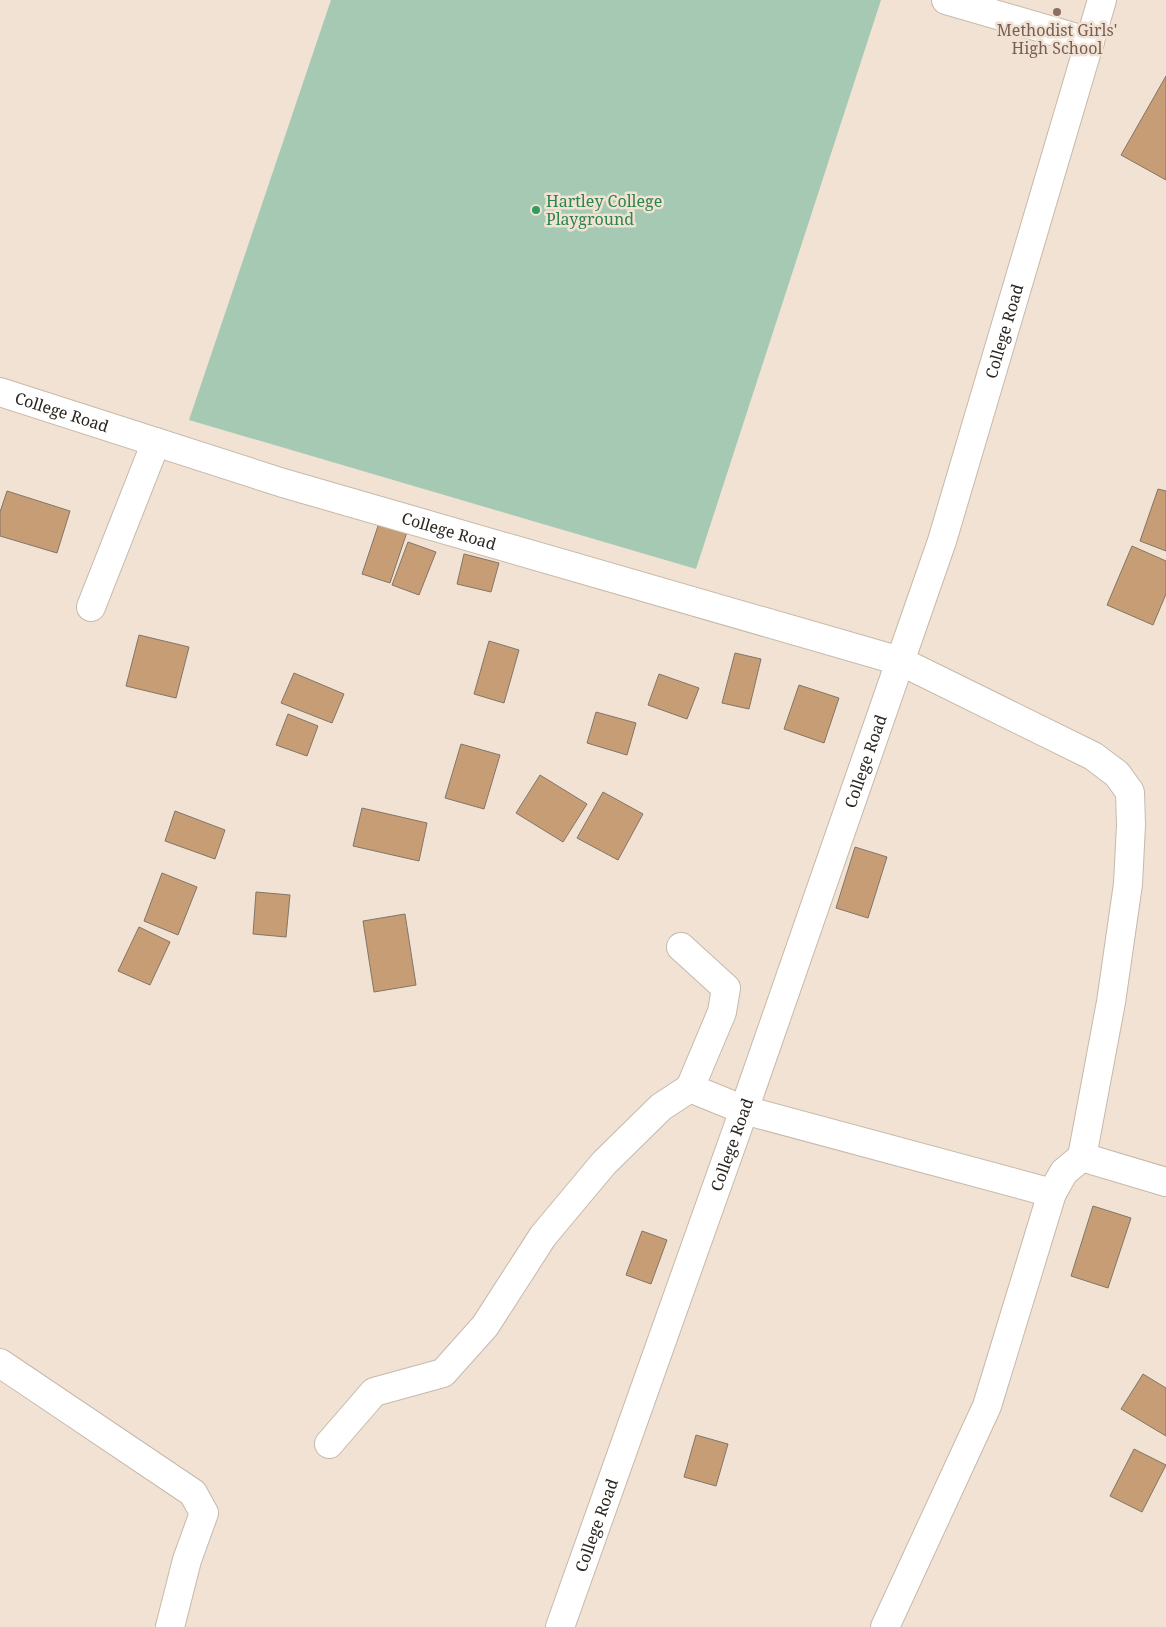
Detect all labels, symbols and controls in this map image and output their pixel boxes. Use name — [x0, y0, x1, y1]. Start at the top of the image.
marker: Methodist Girls' High School — [1051, 6, 1063, 18]
place label: Methodist Girls' High School — [997, 19, 1117, 59]
place label: Hartley College Playground — [546, 190, 662, 230]
marker: Hartley College Playground — [530, 204, 542, 216]
street label: College Road — [980, 281, 1028, 381]
street label: College Road — [12, 387, 112, 437]
street label: College Road — [399, 507, 499, 555]
street label: College Road — [839, 711, 892, 811]
street label: College Road — [705, 1095, 758, 1194]
street label: College Road — [570, 1475, 623, 1575]

